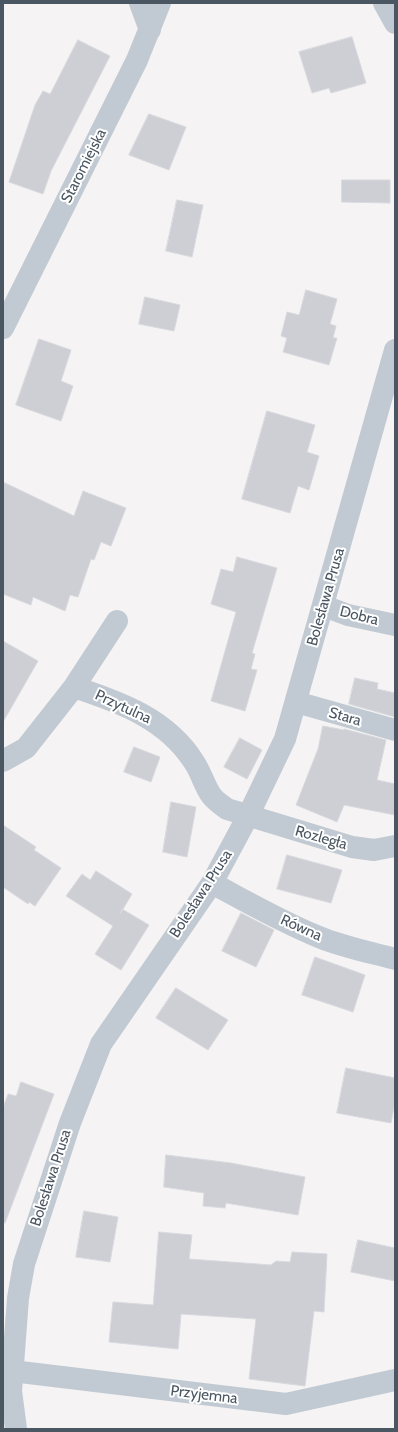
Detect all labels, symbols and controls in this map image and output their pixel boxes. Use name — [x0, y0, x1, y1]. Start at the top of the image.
street label: Staromiejska — [58, 126, 110, 206]
street label: Bolesława Prusa — [303, 546, 349, 648]
street label: Dobra — [338, 603, 380, 629]
street label: Przytulna — [92, 686, 154, 728]
street label: Stara — [327, 704, 363, 730]
street label: Rozległa — [293, 822, 349, 854]
street label: Bolesława Prusa — [166, 847, 236, 941]
street label: Równa — [278, 911, 324, 945]
street label: Bolesława Prusa — [27, 1127, 75, 1229]
street label: Przyjemna — [169, 1382, 239, 1408]

